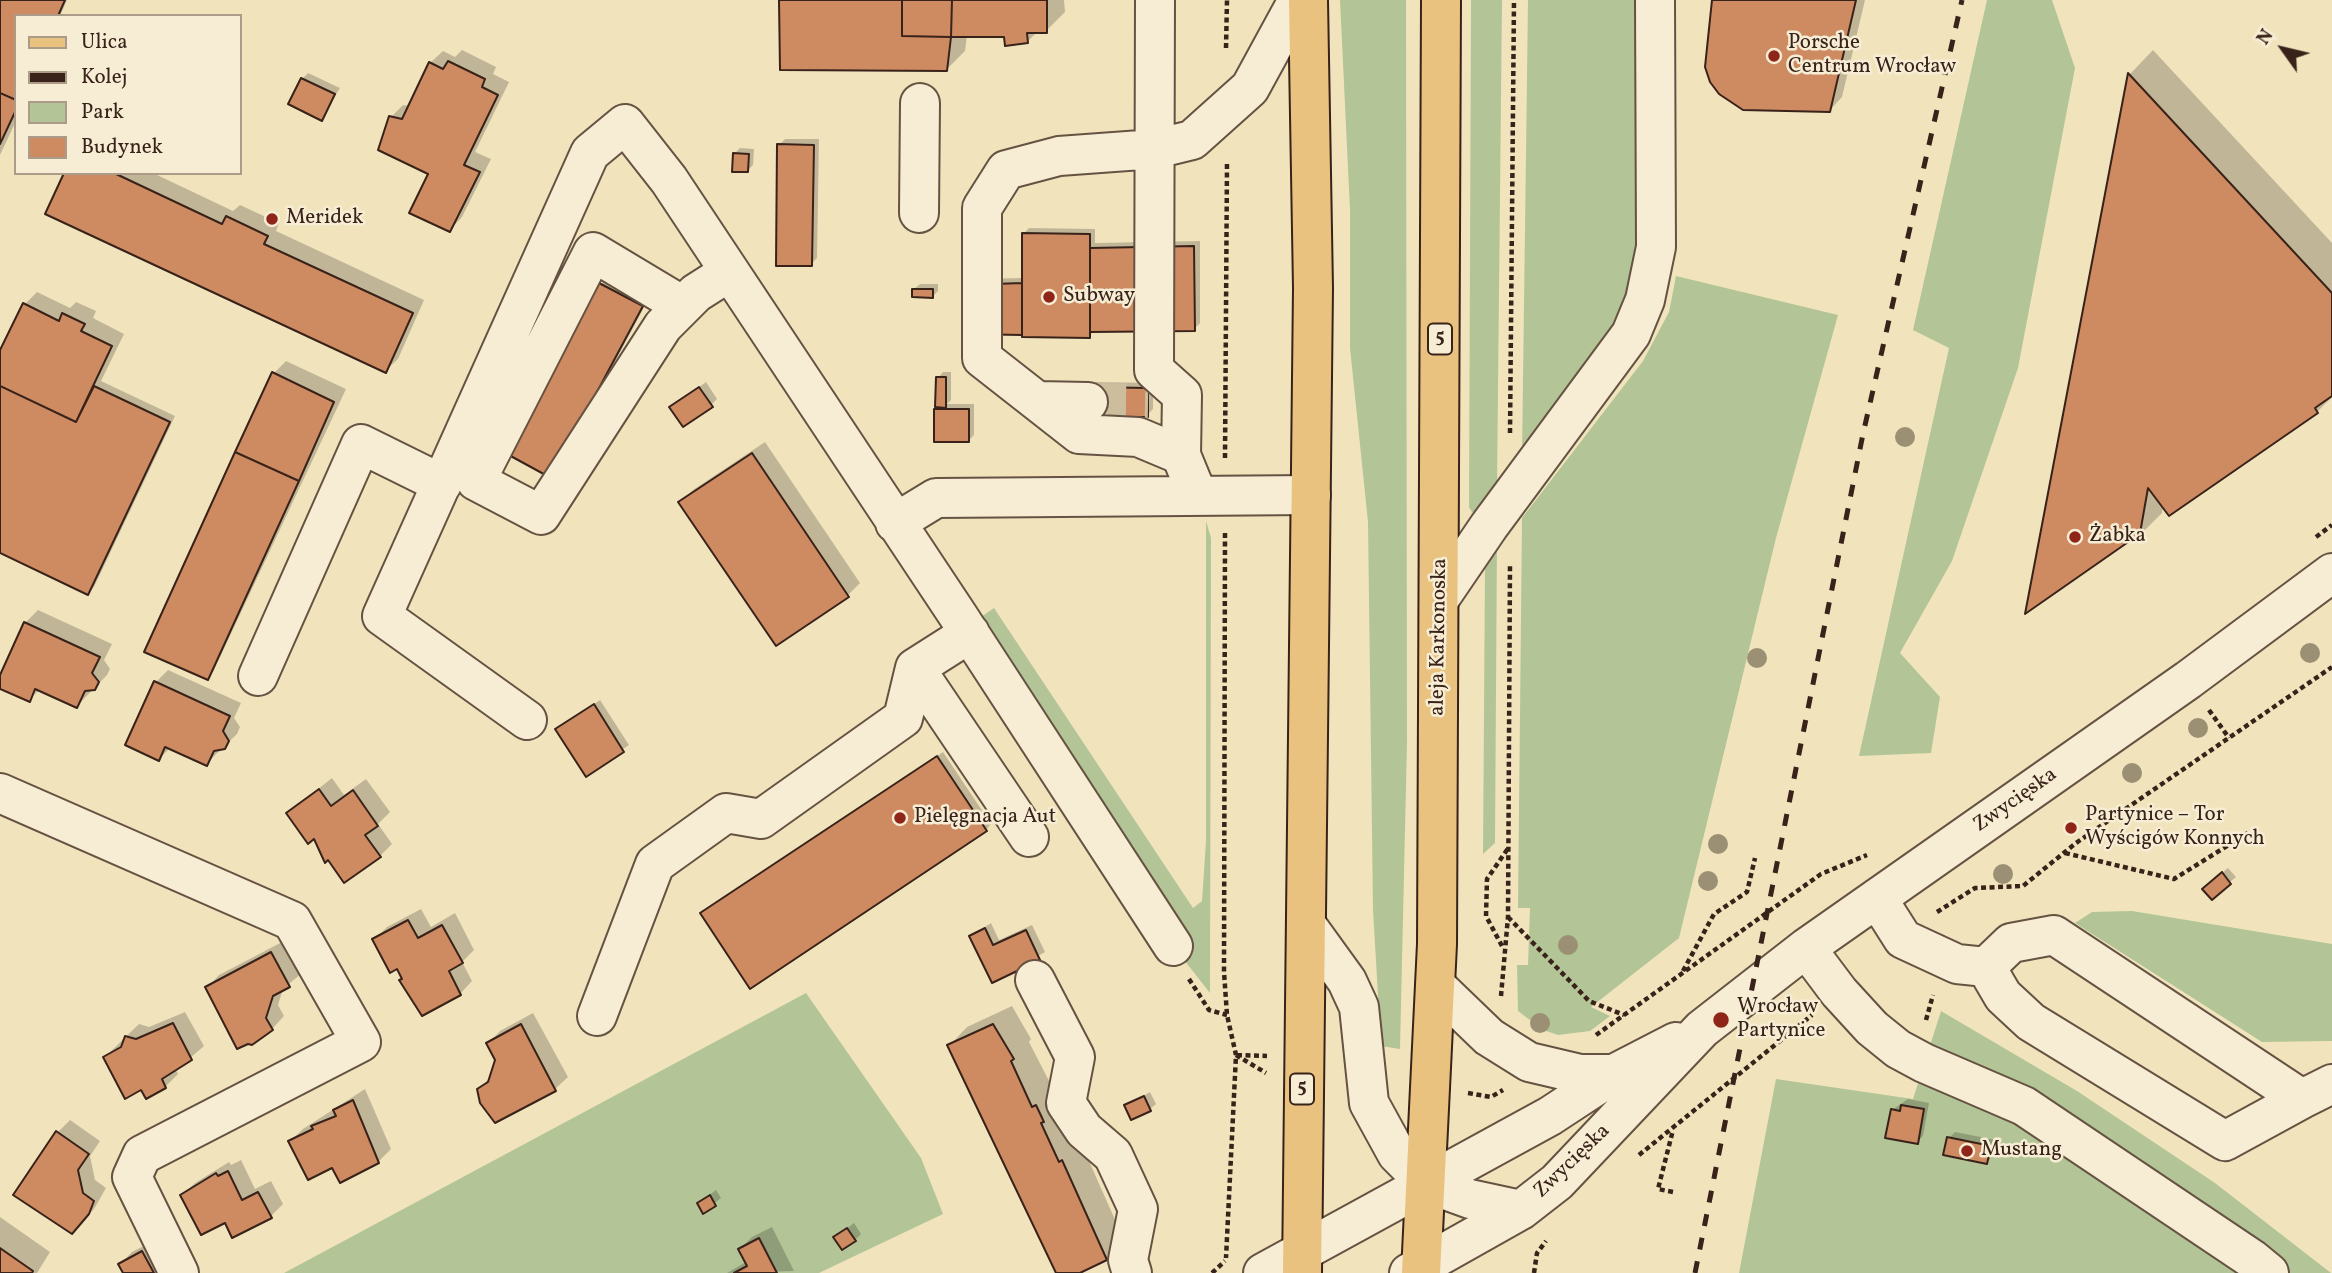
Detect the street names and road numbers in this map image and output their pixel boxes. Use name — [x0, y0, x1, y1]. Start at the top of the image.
road number: 5 — [1428, 324, 1452, 354]
street label: aleja Karkonoska — [1426, 558, 1454, 716]
street label: Zwycięska — [1969, 763, 2063, 839]
road number: 5 — [1290, 1074, 1314, 1105]
street label: Zwycięska — [1530, 1120, 1616, 1204]

